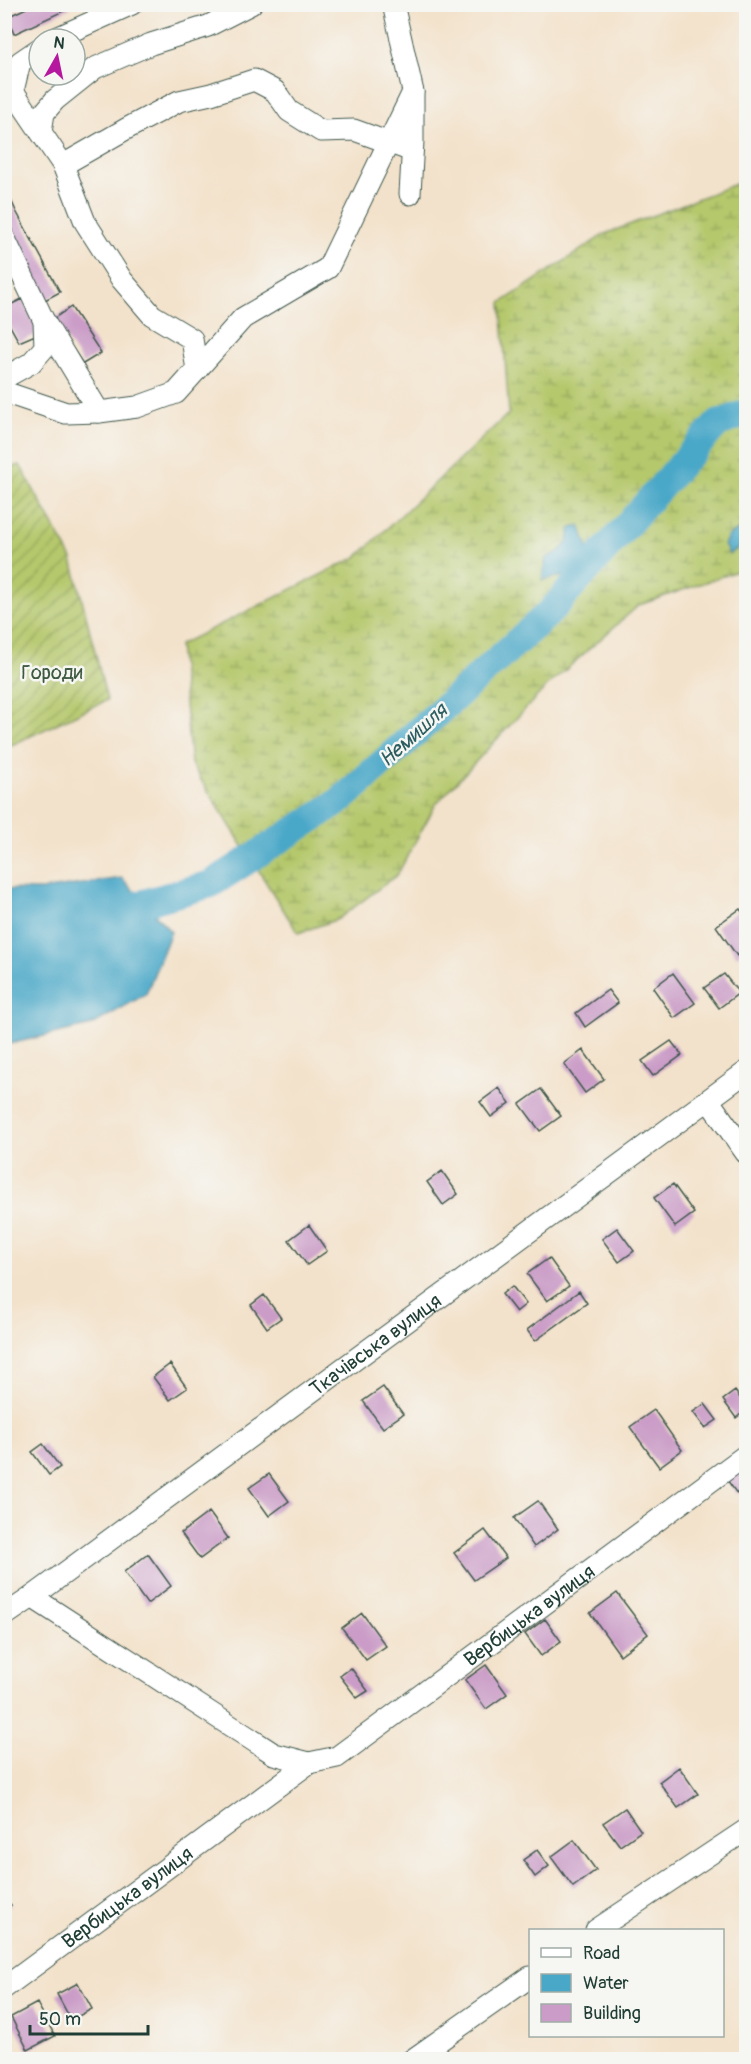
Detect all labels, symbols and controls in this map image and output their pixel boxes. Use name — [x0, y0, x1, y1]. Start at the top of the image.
north arrow — [27, 27, 87, 87]
text: N — [52, 32, 66, 54]
park label: Городи — [21, 660, 83, 685]
water label: Немишля — [374, 696, 455, 773]
street label: Ткачівська вулиця — [305, 1288, 446, 1402]
street label: Вербицька вулиця — [459, 1559, 600, 1672]
street label: Вербицька вулиця — [57, 1841, 198, 1954]
legend — [529, 1929, 724, 2037]
text: Road — [583, 1942, 620, 1965]
text: Water — [583, 1972, 629, 1995]
scale bar — [30, 1998, 148, 2036]
text: Building — [583, 2002, 641, 2025]
text: 50 m — [39, 2008, 81, 2031]

